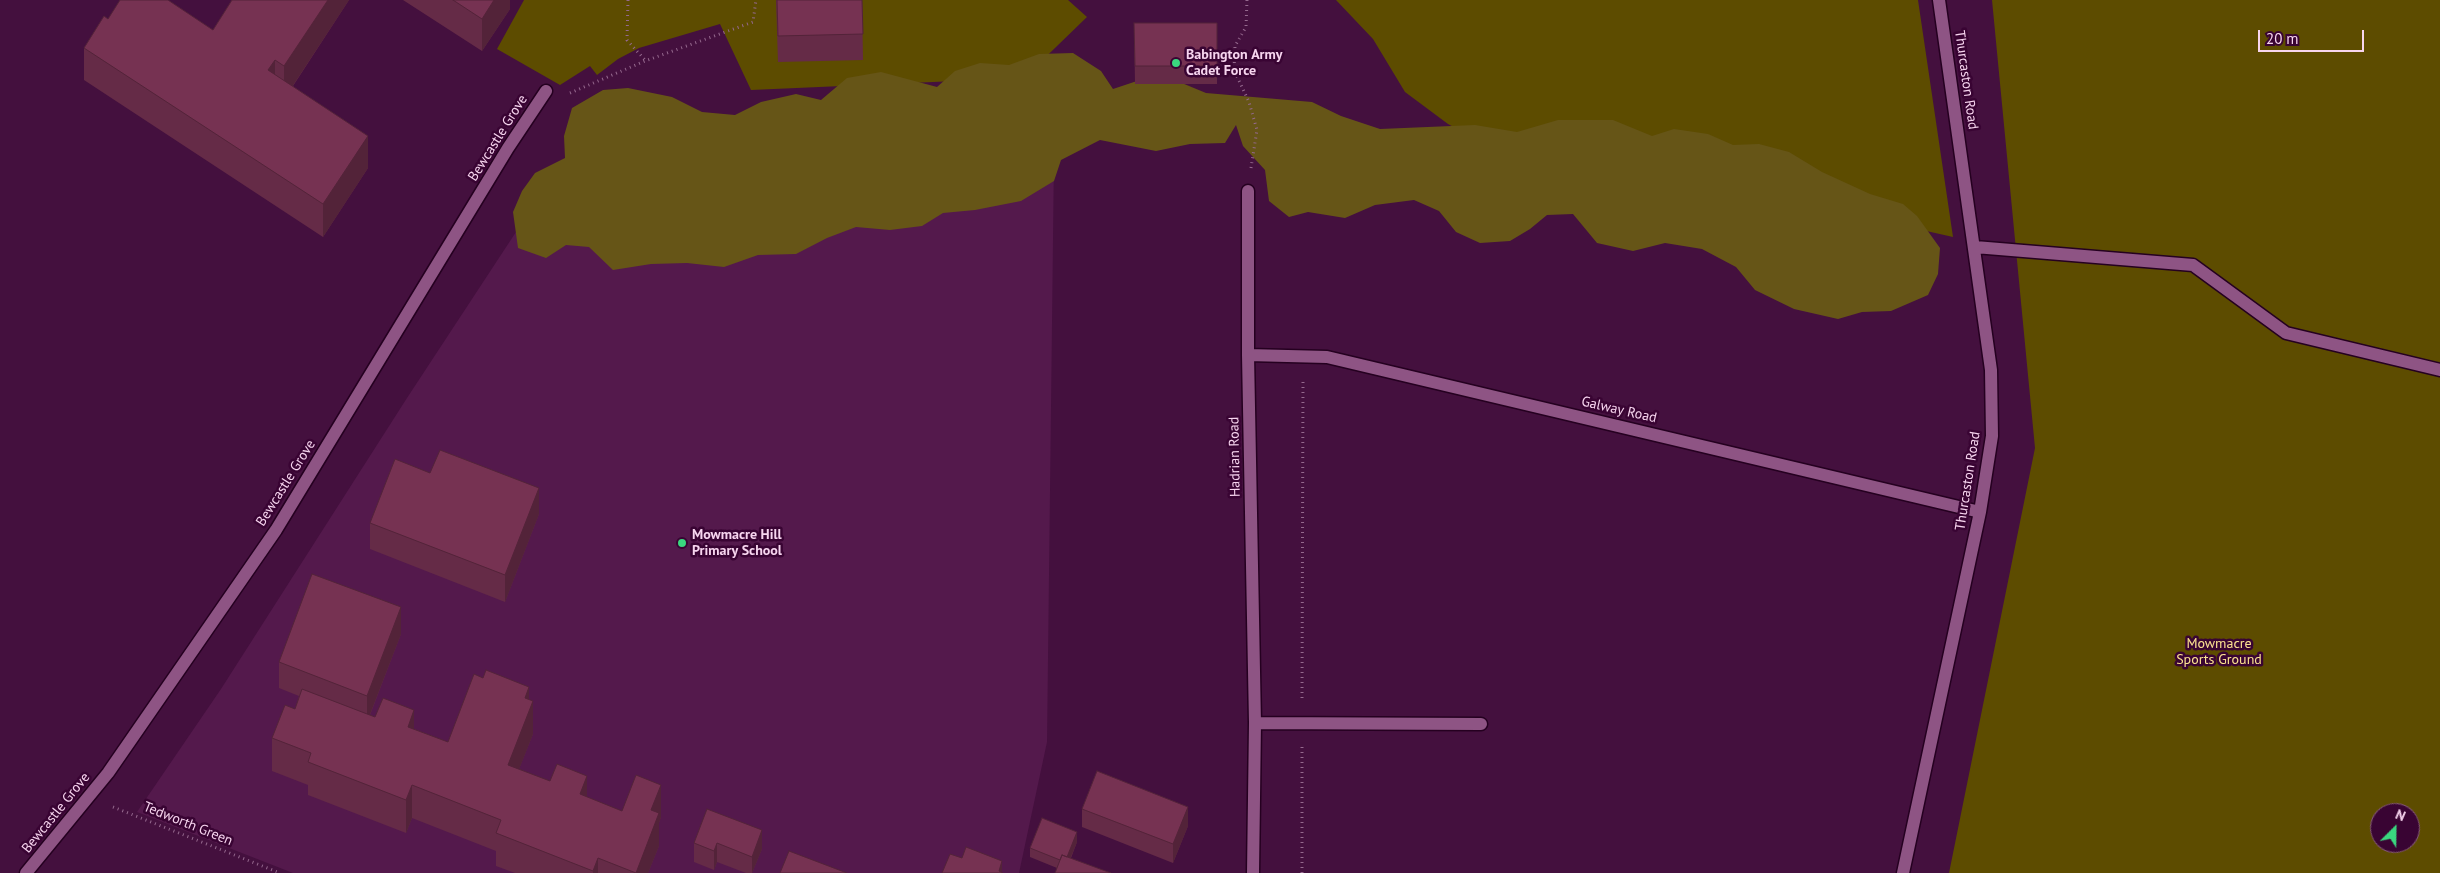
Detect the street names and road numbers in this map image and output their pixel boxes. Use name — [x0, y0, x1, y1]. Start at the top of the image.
street label: Thurcaston Road — [1951, 29, 1981, 131]
street label: Bewcastle Grove — [465, 92, 531, 184]
street label: Galway Road — [1580, 393, 1658, 427]
street label: Hadrian Road — [1226, 417, 1244, 497]
street label: Thurcaston Road — [1952, 430, 1984, 532]
street label: Bewcastle Grove — [253, 437, 319, 529]
street label: Bewcastle Grove — [18, 769, 94, 857]
street label: Tedworth Green — [141, 798, 235, 850]

